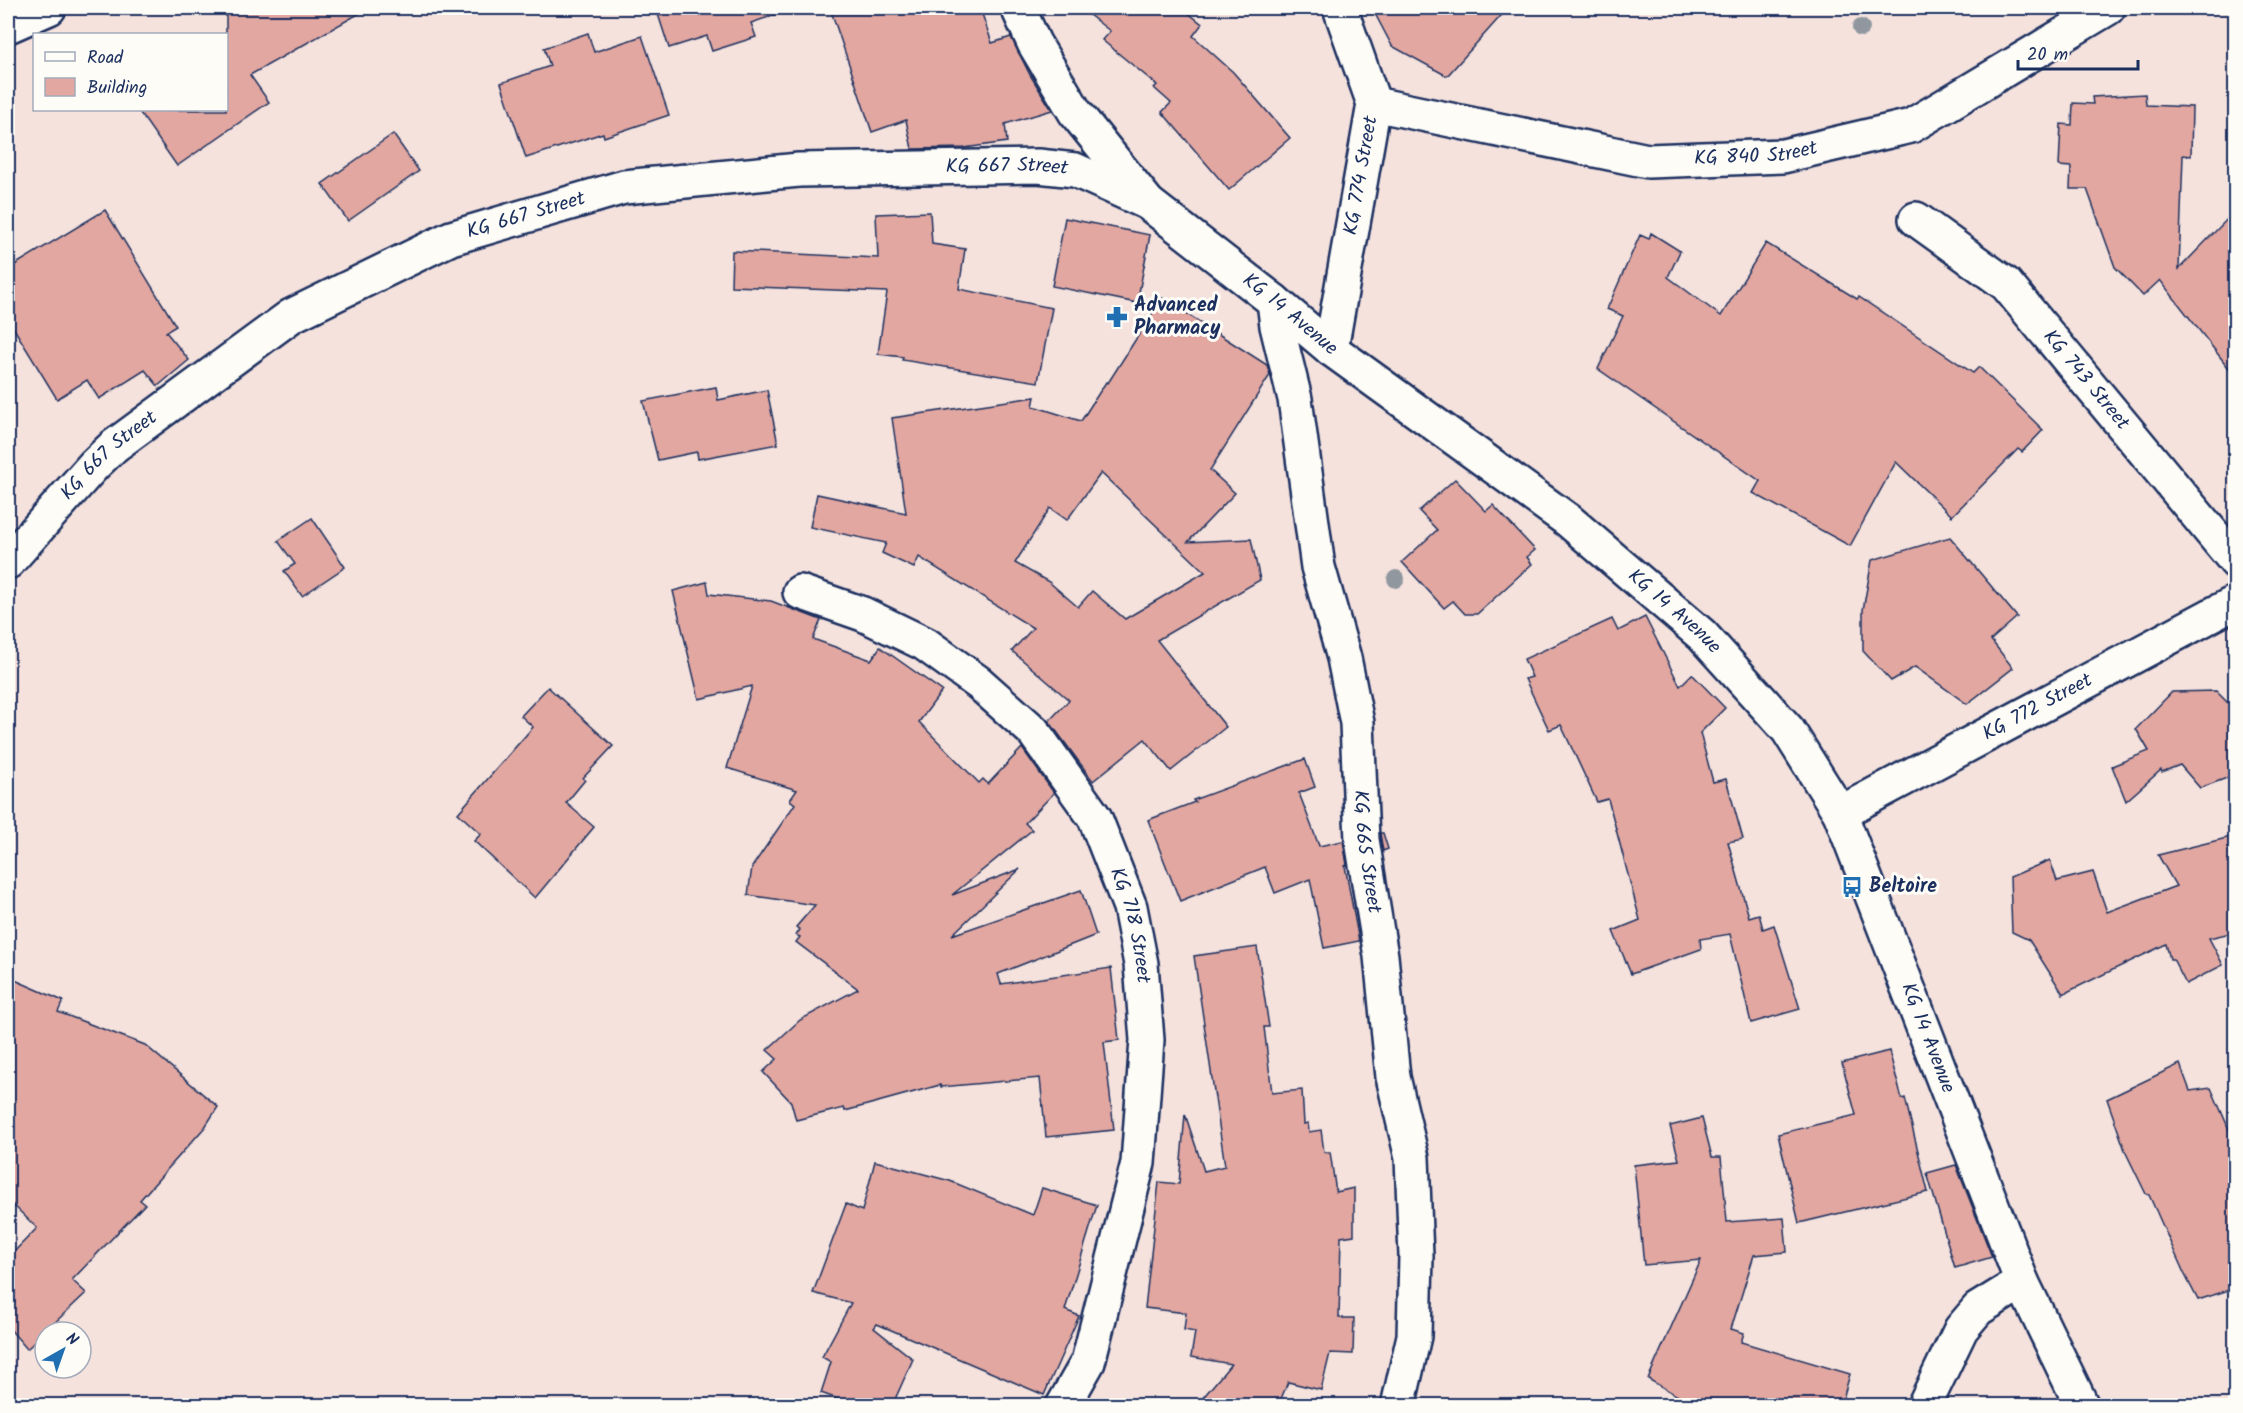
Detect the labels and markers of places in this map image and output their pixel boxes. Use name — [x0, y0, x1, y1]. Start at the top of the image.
place label: Advanced Pharmacy — [1134, 290, 1221, 345]
pharmacy icon: Advanced Pharmacy — [1105, 305, 1129, 329]
place label: Beltoire — [1869, 871, 1937, 903]
bus stop icon: Beltoire — [1840, 875, 1864, 899]

